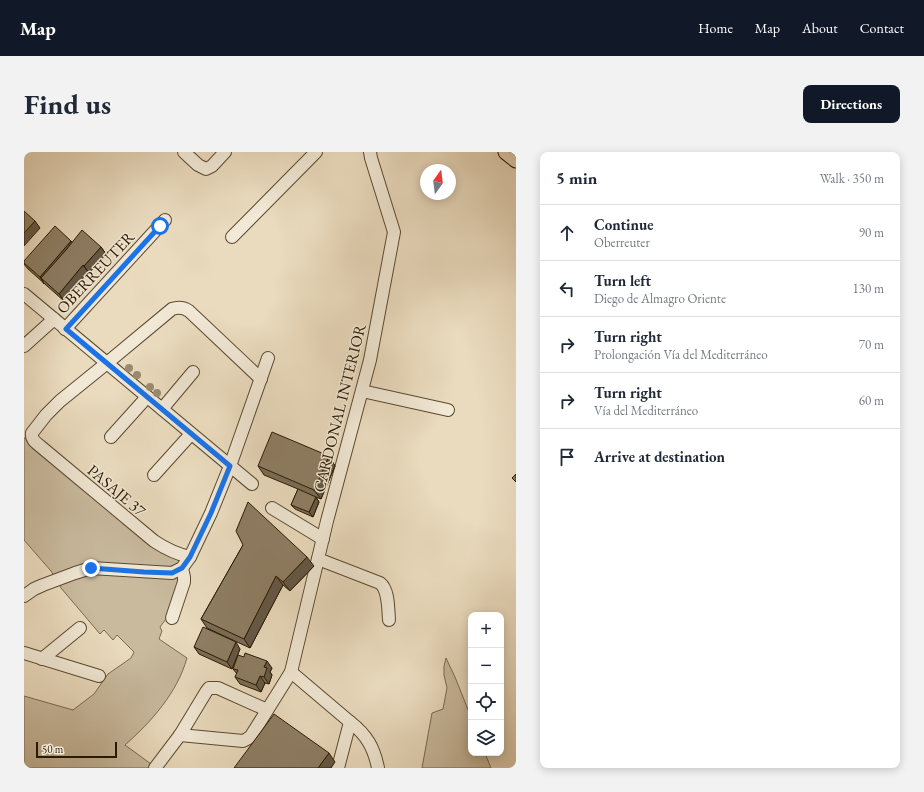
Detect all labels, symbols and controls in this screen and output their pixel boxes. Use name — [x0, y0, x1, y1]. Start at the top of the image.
text: Map — [20, 16, 56, 41]
text: Home — [698, 19, 733, 37]
text: Map — [755, 19, 780, 37]
text: About — [802, 19, 838, 37]
text: Contact — [860, 19, 904, 37]
button: Directions — [803, 85, 900, 123]
text: Find us — [24, 86, 111, 122]
north arrow — [420, 164, 456, 200]
text: 5 min — [556, 167, 597, 189]
text: Walk · 350 m — [820, 170, 884, 187]
text: Continue — [594, 215, 654, 234]
route start — [151, 217, 169, 235]
icon: ahead — [556, 222, 578, 244]
text: 90 m — [859, 224, 884, 241]
street label: OBERREUTER — [52, 226, 139, 318]
text: Oberreuter — [594, 234, 650, 251]
text: Turn left — [594, 271, 651, 290]
icon: left — [556, 278, 578, 300]
text: 130 m — [853, 280, 884, 297]
text: Diego de Almagro Oriente — [594, 290, 726, 307]
street label: CARDONAL INTERIOR — [308, 321, 371, 494]
text: Turn right — [594, 327, 662, 346]
icon: right — [556, 334, 578, 356]
text: 70 m — [859, 336, 884, 353]
text: Prolongación Vía del Mediterráneo — [594, 346, 768, 363]
text: Turn right — [594, 383, 662, 402]
icon: right — [556, 390, 578, 412]
text: 60 m — [859, 392, 884, 409]
text: Vía del Mediterráneo — [594, 402, 698, 419]
icon: arrive — [556, 446, 578, 468]
text: Arrive at destination — [594, 447, 725, 466]
street label: PASAJE 37 — [83, 460, 150, 521]
route end — [82, 559, 100, 577]
map controls — [468, 612, 504, 756]
button: + — [468, 612, 504, 648]
button: − — [468, 648, 504, 684]
button: locate — [468, 684, 504, 720]
button: layers — [468, 720, 504, 756]
scale bar — [36, 740, 117, 759]
text: 50 m — [42, 742, 63, 756]

